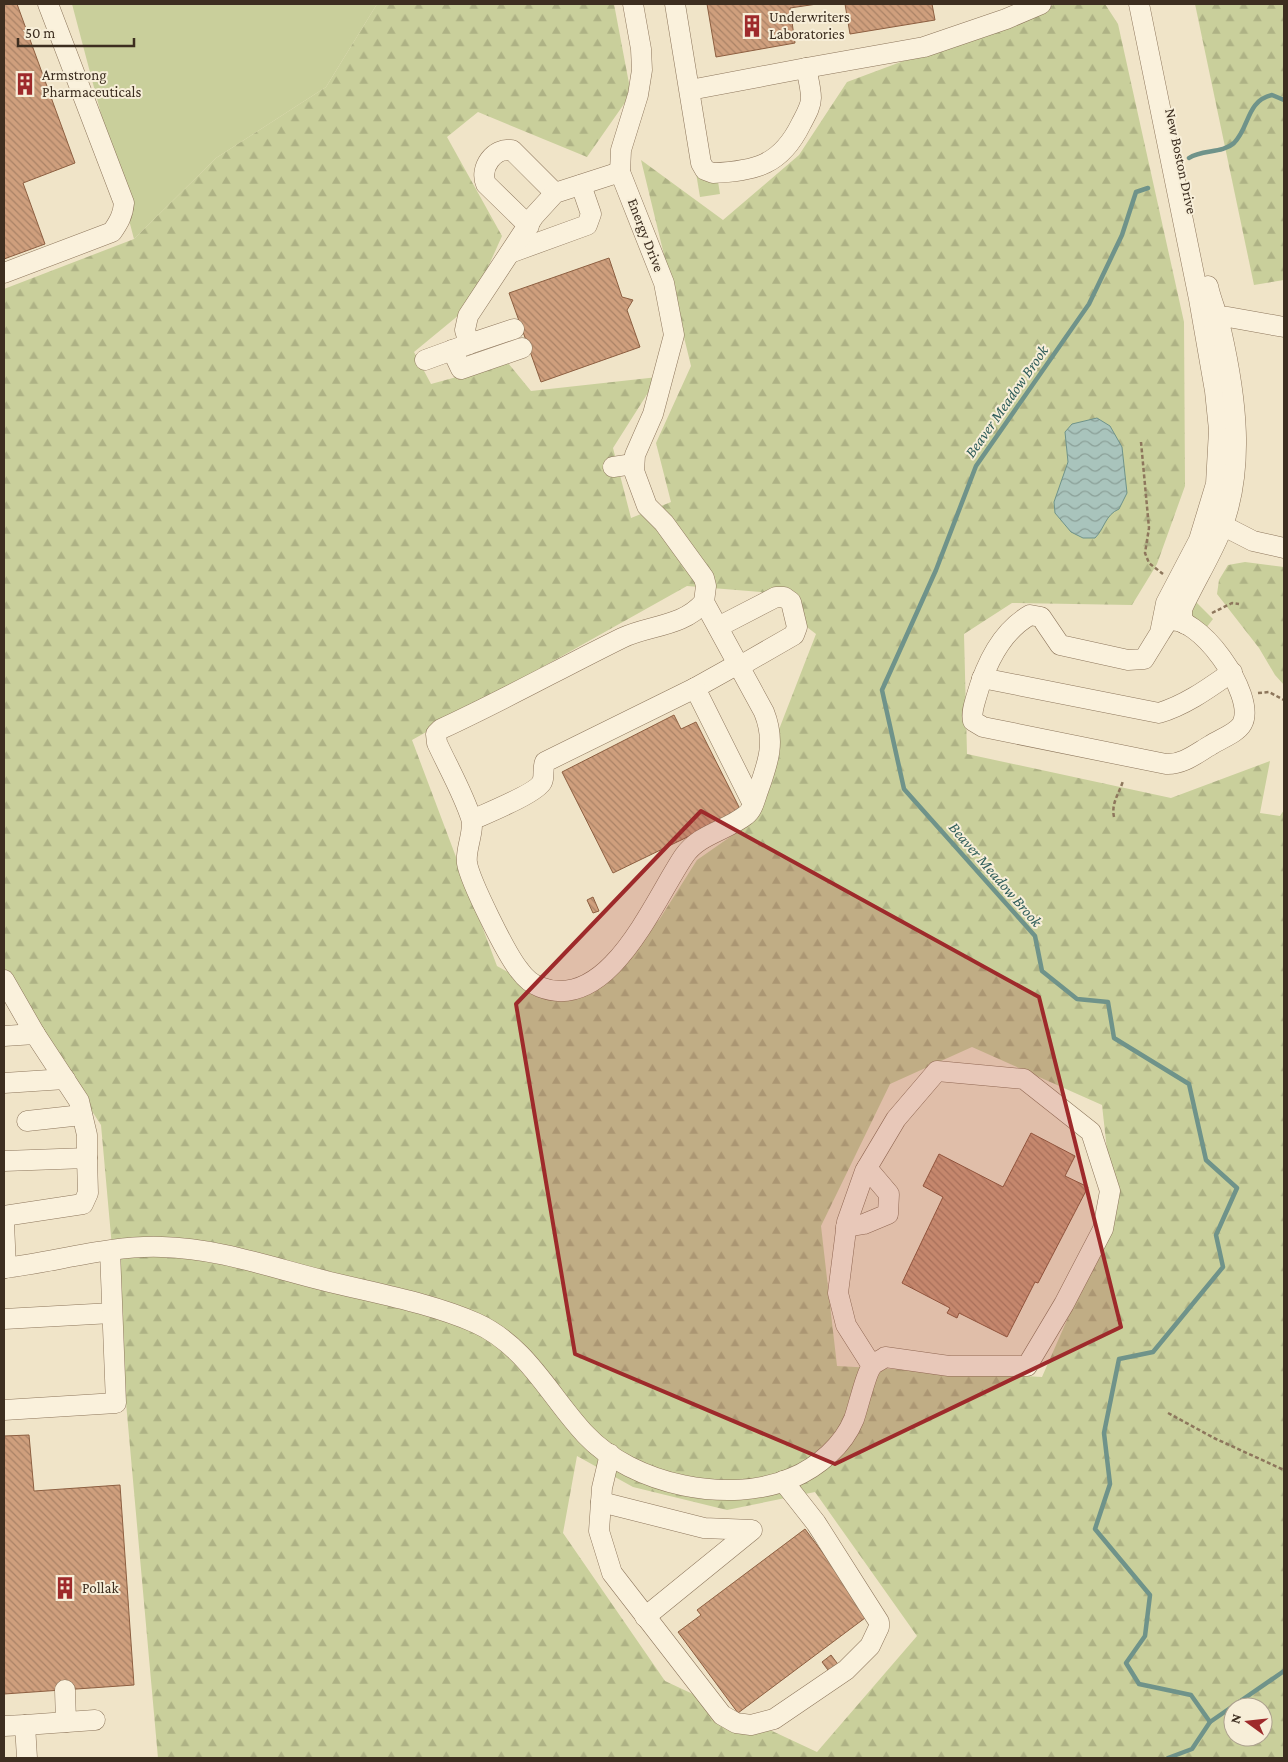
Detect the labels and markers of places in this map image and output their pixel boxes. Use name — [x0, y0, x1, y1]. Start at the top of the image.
place label: Underwriters Laboratories — [769, 9, 850, 42]
building icon: Underwriters Laboratories — [739, 13, 765, 39]
place label: Armstrong Pharmaceuticals — [42, 67, 142, 100]
building icon: Armstrong Pharmaceuticals — [12, 71, 38, 97]
building icon: Pollak — [52, 1575, 78, 1601]
place label: Pollak — [82, 1580, 120, 1596]

